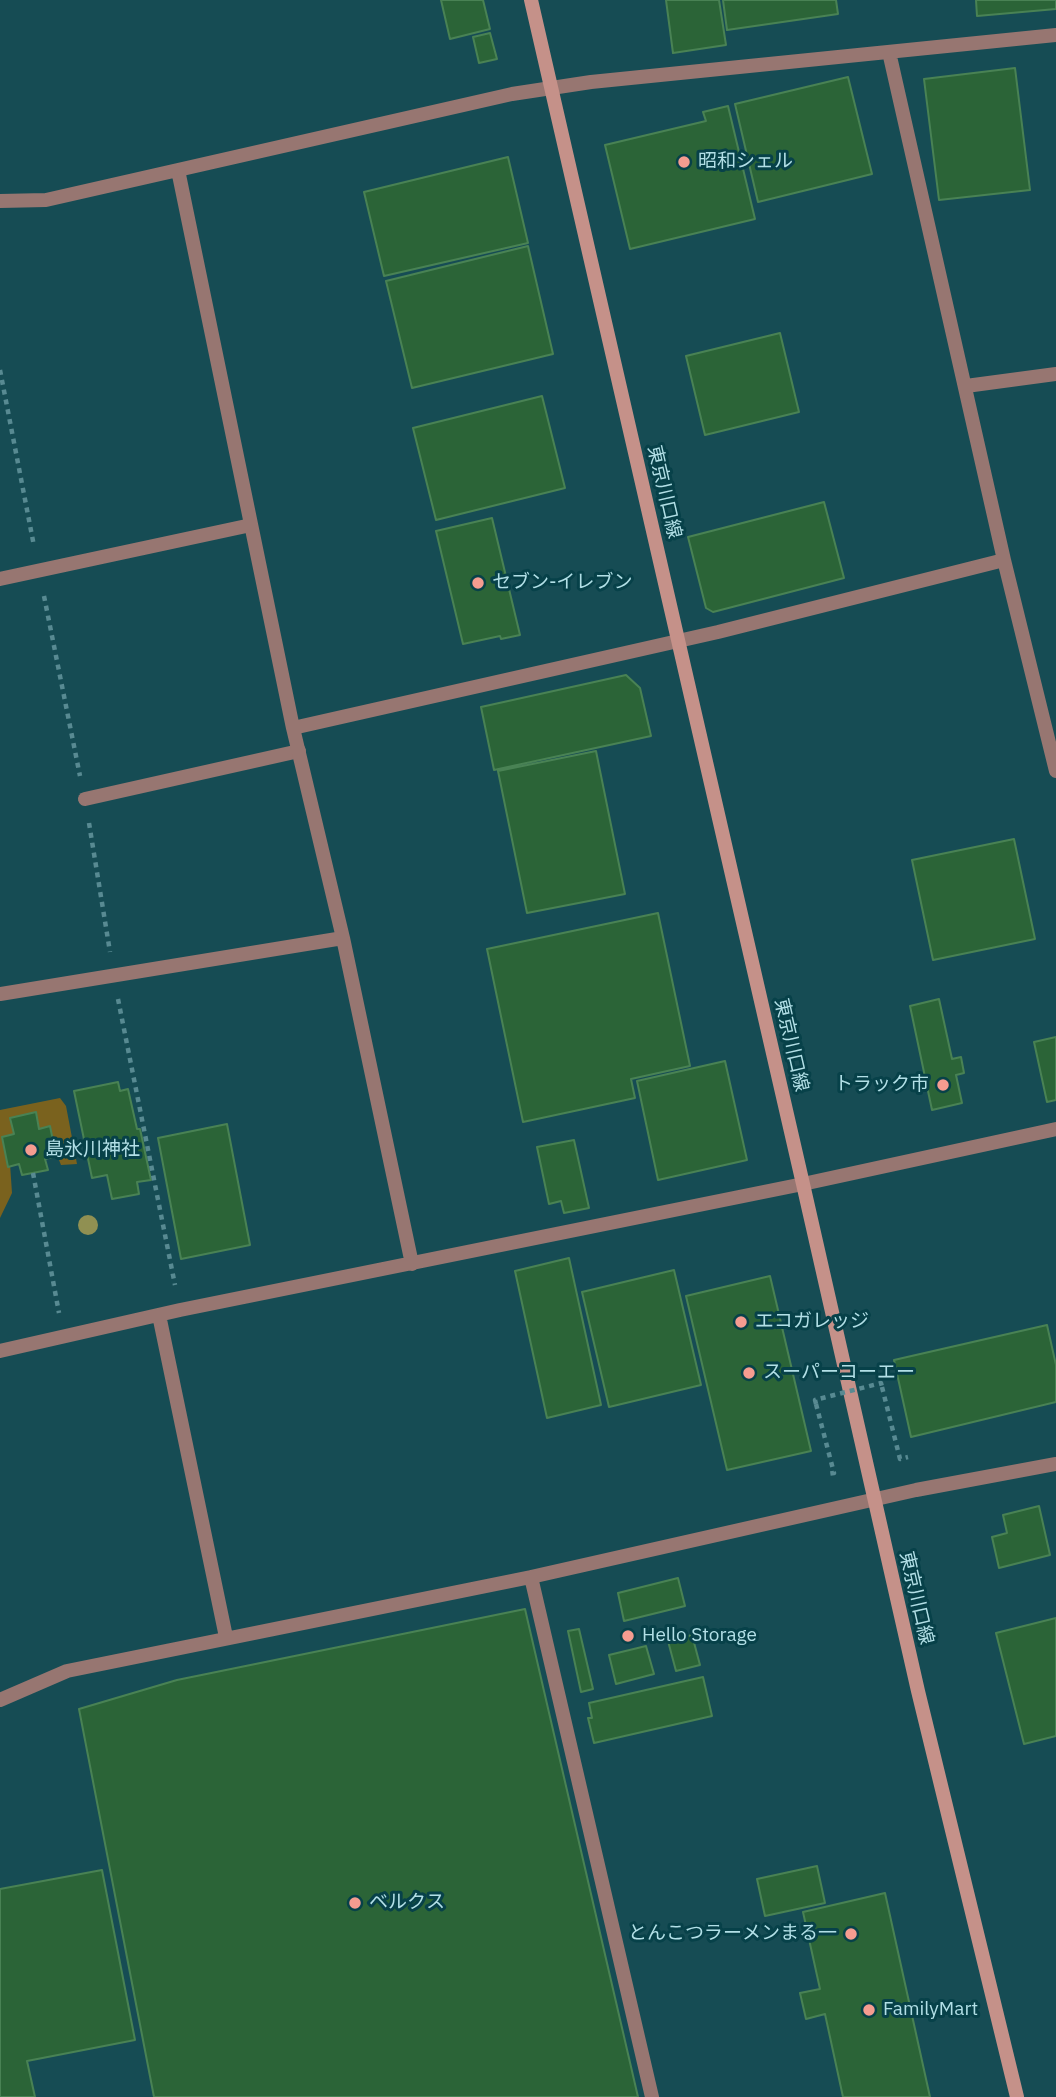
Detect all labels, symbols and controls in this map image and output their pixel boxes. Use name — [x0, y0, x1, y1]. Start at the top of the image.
place label: 昭和シェル — [698, 151, 793, 173]
marker: 昭和シェル — [676, 154, 692, 170]
street label: 東京川口線 — [642, 443, 686, 541]
place label: セブン-イレブン — [492, 572, 633, 594]
marker: セブン-イレブン — [470, 575, 486, 591]
street label: 東京川口線 — [769, 996, 813, 1094]
place label: トラック市 — [834, 1074, 929, 1096]
marker: トラック市 — [935, 1077, 951, 1093]
place label: 島氷川神社 — [45, 1139, 140, 1161]
marker: 島氷川神社 — [23, 1142, 39, 1158]
place label: エコガレッジ — [755, 1311, 869, 1333]
marker: エコガレッジ — [733, 1314, 749, 1330]
place label: スーパーコーエー — [763, 1362, 915, 1384]
marker: スーパーコーエー — [741, 1365, 757, 1381]
street label: 東京川口線 — [894, 1549, 938, 1647]
place label: Hello Storage — [642, 1625, 757, 1647]
marker: Hello Storage — [620, 1628, 636, 1644]
place label: ベルクス — [369, 1892, 445, 1914]
marker: ベルクス — [347, 1895, 363, 1911]
place label: とんこつラーメンまる一 — [628, 1923, 837, 1945]
marker: とんこつラーメンまる一 — [843, 1926, 859, 1942]
place label: FamilyMart — [883, 1999, 978, 2021]
marker: FamilyMart — [861, 2002, 877, 2018]

